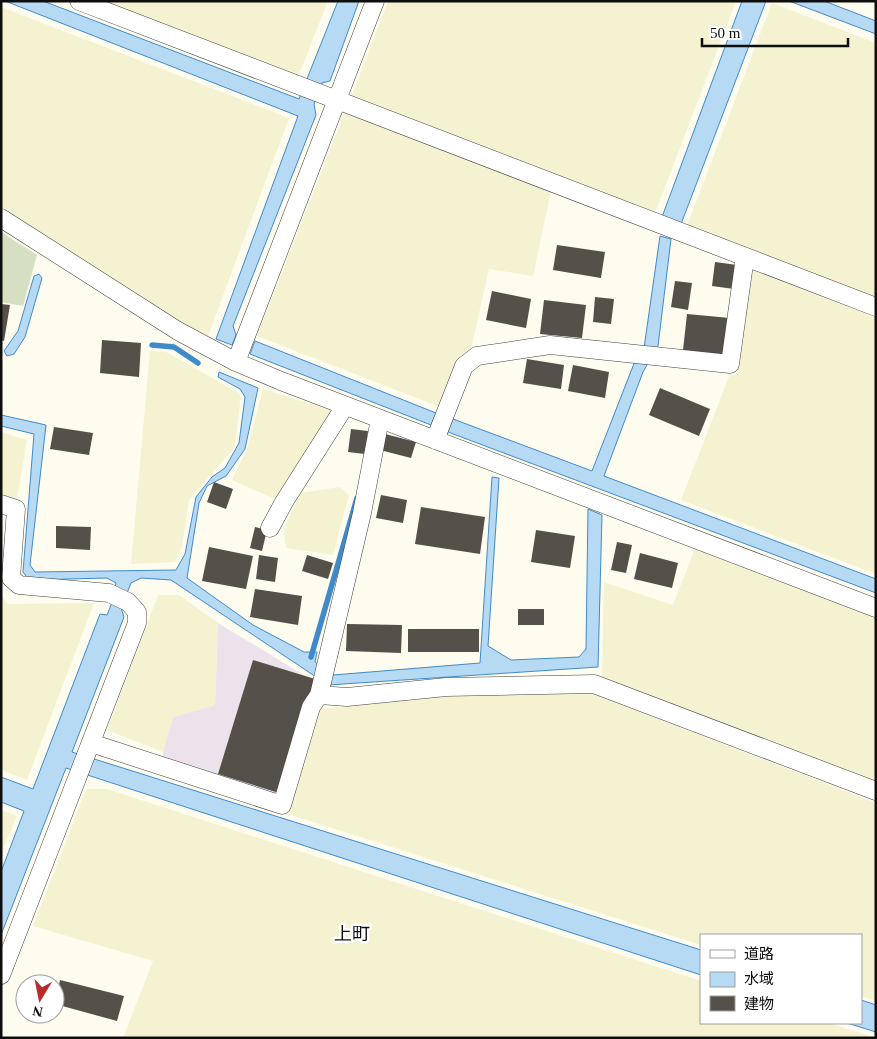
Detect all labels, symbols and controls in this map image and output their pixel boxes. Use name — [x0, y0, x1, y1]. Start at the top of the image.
scale bar — [702, 15, 848, 47]
text: 50 m — [710, 25, 741, 41]
district label: 上町 — [334, 924, 370, 944]
legend — [700, 934, 862, 1024]
text: 道路 — [744, 946, 774, 962]
text: 水域 — [744, 971, 774, 987]
north arrow — [15, 974, 65, 1024]
text: 建物 — [744, 996, 774, 1012]
text: N — [32, 1003, 44, 1020]

